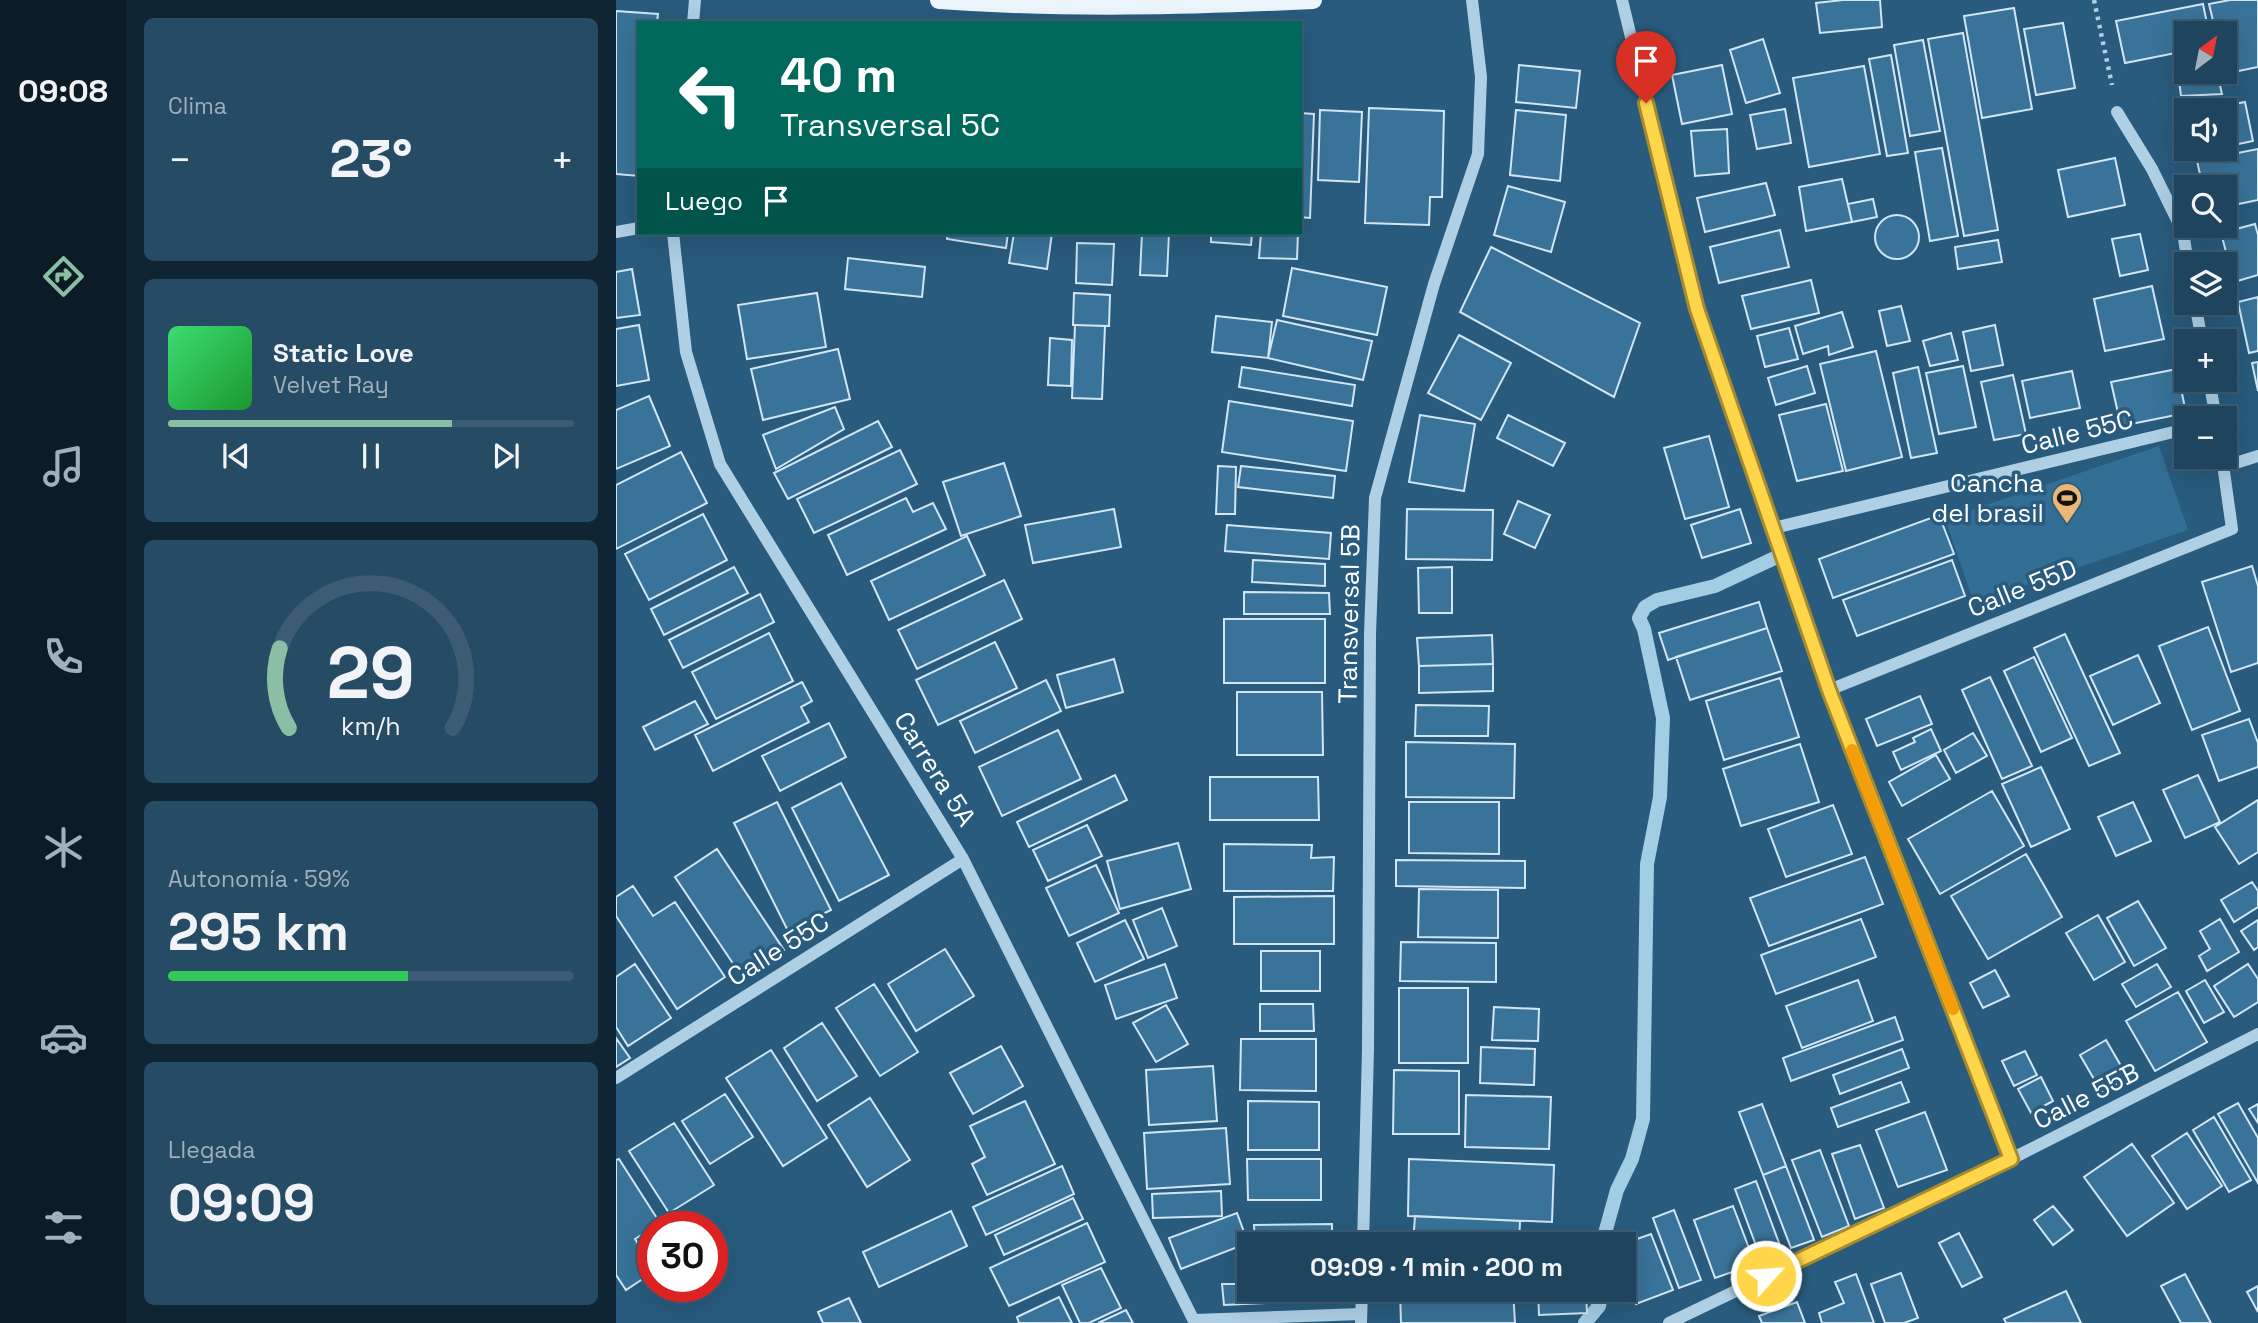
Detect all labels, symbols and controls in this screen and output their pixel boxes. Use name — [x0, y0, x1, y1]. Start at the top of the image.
north arrow — [2174, 21, 2236, 84]
map controls — [2174, 21, 2237, 469]
pin — [1616, 31, 1676, 103]
icon: arrive — [1627, 42, 1665, 80]
text: 40 m — [780, 44, 897, 106]
icon: left — [665, 49, 756, 140]
text: 09:08 — [18, 71, 108, 111]
text: Clima — [168, 91, 227, 121]
button: sound — [2174, 98, 2237, 161]
text: Transversal 5C — [780, 105, 1000, 145]
text: 23° — [330, 126, 413, 192]
text: − — [168, 136, 192, 184]
text: + — [550, 136, 574, 184]
button: search — [2174, 175, 2237, 238]
icon: arrive — [757, 182, 795, 220]
text: Luego — [665, 184, 743, 218]
icon: directions — [39, 252, 88, 301]
button: layers — [2174, 252, 2237, 315]
button: + — [2174, 329, 2237, 392]
text: Static Love — [273, 336, 414, 370]
text: Velvet Ray — [273, 370, 389, 400]
street label: Calle 55C — [2017, 402, 2137, 462]
button: − — [2174, 406, 2237, 469]
icon: previous — [217, 437, 255, 475]
icon: pause — [352, 437, 390, 475]
icon: next — [487, 437, 525, 475]
icon: music — [39, 442, 88, 491]
place label: Cancha del brasil — [1931, 466, 2044, 530]
sports icon: Cancha del brasil — [2050, 481, 2084, 525]
street label: Transversal 5B — [1330, 524, 1368, 704]
street label: Calle 55D — [1962, 551, 2082, 625]
text: 29 — [327, 626, 415, 719]
icon: phone — [39, 632, 88, 681]
street label: Carrera 5A — [886, 705, 984, 833]
text: km/h — [341, 709, 401, 741]
icon: climate — [39, 823, 88, 872]
text: Autonomía · 59% — [168, 864, 350, 894]
text: 295 km — [168, 899, 349, 965]
street label: Calle 55C — [721, 904, 835, 994]
icon: car — [39, 1013, 88, 1062]
street label: Calle 55B — [2027, 1055, 2145, 1137]
text: Llegada — [168, 1135, 256, 1165]
text: 09:09 — [168, 1170, 315, 1236]
icon: filters — [39, 1203, 88, 1252]
speed limit sign: 30 — [637, 1211, 728, 1302]
position arrow — [1729, 1239, 1803, 1313]
text: 09:09 · 1 min · 200 m — [1310, 1250, 1563, 1284]

